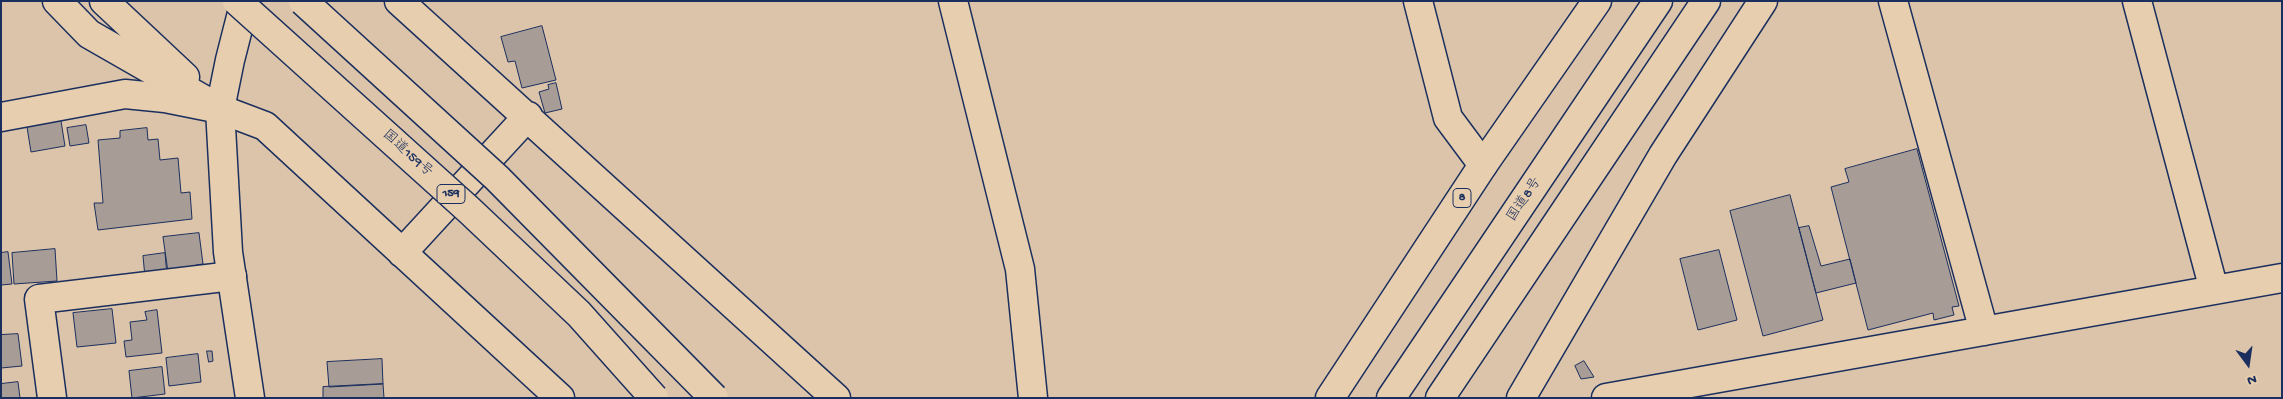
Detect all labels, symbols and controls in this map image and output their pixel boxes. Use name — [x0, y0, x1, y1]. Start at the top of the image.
street label: 国道159号 — [378, 127, 436, 181]
street label: 国道8号 — [1504, 175, 1546, 225]
road number: 159 — [437, 184, 465, 203]
road number: 8 — [1453, 188, 1471, 208]
north arrow — [2223, 339, 2273, 389]
text: N — [2245, 370, 2258, 388]

